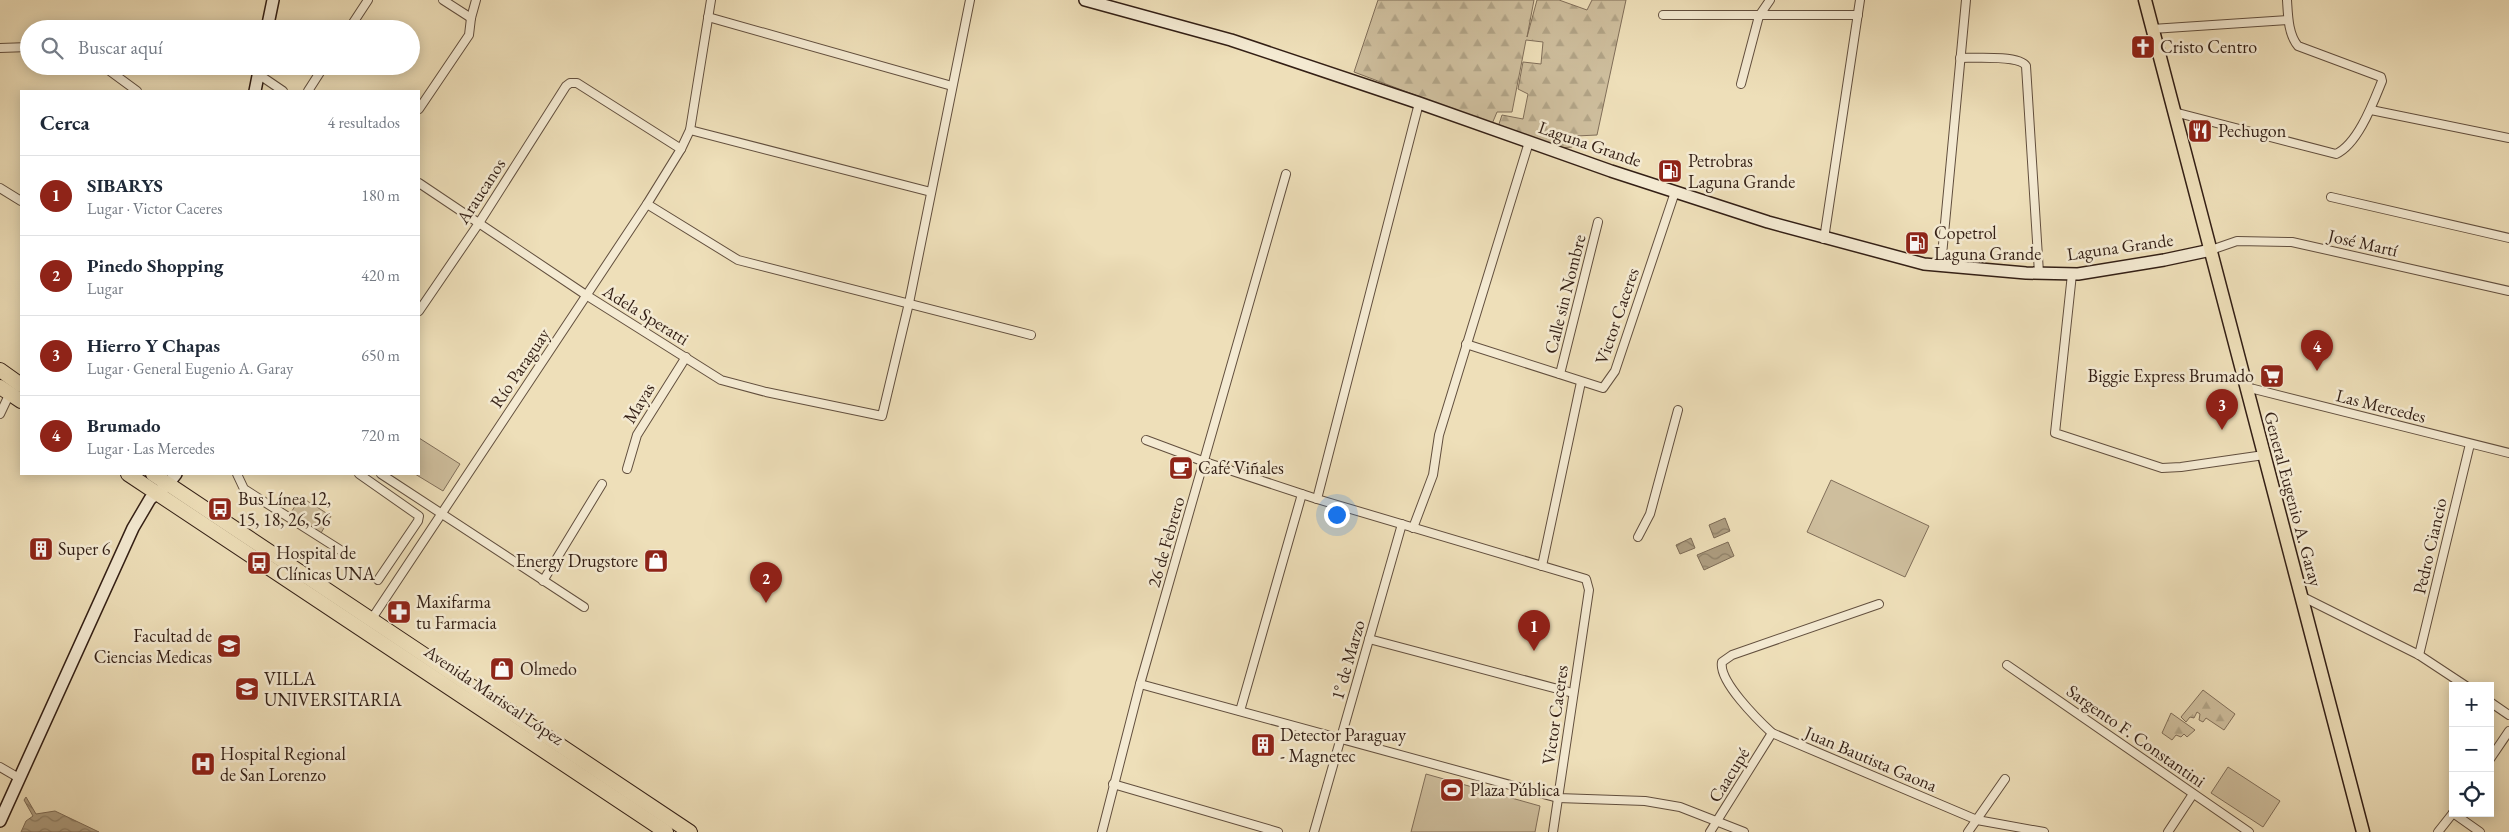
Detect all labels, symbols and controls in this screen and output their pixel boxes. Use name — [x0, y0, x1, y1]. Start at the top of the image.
search box — [20, 20, 420, 75]
icon: search — [38, 34, 66, 62]
church icon: Cristo Centro — [2130, 34, 2156, 60]
text: Buscar aquí — [78, 35, 163, 60]
place label: Cristo Centro — [2160, 35, 2257, 58]
text: Cerca — [40, 109, 90, 136]
text: 4 resultados — [328, 112, 400, 133]
street label: Laguna Grande — [1536, 115, 1645, 172]
restaurant icon: Pechugon — [2187, 118, 2213, 144]
place label: Pechugon — [2218, 119, 2287, 142]
place label: Petrobras Laguna Grande — [1688, 149, 1795, 193]
street label: Araucanos — [450, 153, 510, 229]
fuel station icon: Petrobras Laguna Grande — [1657, 158, 1683, 184]
text: SIBARYS — [87, 173, 163, 198]
text: 1 — [52, 185, 60, 206]
text: 180 m — [361, 185, 400, 206]
text: Lugar · Victor Caceres — [87, 198, 222, 219]
place label: Copetrol Laguna Grande — [1934, 221, 2041, 265]
street label: José Martí — [2324, 223, 2401, 262]
street label: Laguna Grande — [2065, 228, 2175, 265]
fuel station icon: Copetrol Laguna Grande — [1904, 230, 1930, 256]
street label: Calle sin Nombre — [1539, 232, 1590, 356]
text: Pinedo Shopping — [87, 253, 223, 278]
street label: Victor Caceres — [1589, 264, 1644, 367]
text: 2 — [52, 265, 60, 286]
text: 420 m — [361, 265, 400, 286]
text: Lugar — [87, 278, 123, 299]
street label: Adela Speratti — [598, 279, 694, 350]
street label: Río Paraguay — [485, 323, 555, 412]
pin: 4 — [2301, 330, 2333, 371]
text: Hierro Y Chapas — [87, 333, 220, 358]
text: 3 — [52, 345, 60, 366]
text: 650 m — [361, 345, 400, 366]
text: Lugar · General Eugenio A. Garay — [87, 358, 293, 379]
supermarket icon: Biggie Express Brumado — [2259, 363, 2285, 389]
place label: Biggie Express Brumado — [2088, 364, 2254, 387]
street label: Mayas — [618, 378, 660, 427]
street label: Las Mercedes — [2334, 383, 2429, 428]
pin: 3 — [2206, 389, 2238, 430]
street label: General Eugenio A. Garay — [2259, 409, 2328, 589]
text: Brumado — [87, 413, 161, 438]
text: 4 — [52, 425, 60, 446]
text: 720 m — [361, 425, 400, 446]
text: Lugar · Las Mercedes — [87, 438, 215, 459]
cafe icon: Café Viñales — [1168, 455, 1194, 481]
place label: Café Viñales — [1198, 456, 1284, 479]
place label: Bus Línea 12, 15, 18, 26, 56 — [238, 487, 331, 531]
street label: 26 de Febrero — [1142, 494, 1189, 590]
street label: Pedro Ciancio — [2407, 495, 2452, 596]
bus stop icon: Bus Línea 12, 15, 18, 26, 56 — [207, 496, 233, 522]
your location — [1324, 502, 1350, 528]
building icon: Super 6 — [28, 536, 54, 562]
place label: Super 6 — [58, 537, 111, 560]
place label: Hospital de Clínicas UNA — [276, 541, 376, 585]
shop icon: Energy Drugstore — [643, 548, 669, 574]
place label: Energy Drugstore — [516, 549, 638, 572]
bus stop icon: Hospital de Clínicas UNA — [246, 550, 272, 576]
pin: 2 — [750, 562, 782, 603]
place label: Maxifarma tu Farmacia — [416, 590, 498, 634]
pharmacy icon: Maxifarma tu Farmacia — [386, 599, 412, 625]
pin: 1 — [1518, 610, 1550, 651]
street label: 1° de Marzo — [1325, 617, 1370, 702]
place label: Facultad de Ciencias Medicas — [94, 624, 212, 668]
school or university icon: Facultad de Ciencias Medicas — [216, 633, 242, 659]
street label: Avenida Mariscal López — [419, 639, 569, 750]
shop icon: Olmedo — [489, 656, 515, 682]
place label: Olmedo — [520, 657, 577, 680]
street label: Victor Caceres — [1536, 663, 1573, 766]
place label: VILLA UNIVERSITARIA — [264, 667, 402, 711]
school or university icon: VILLA UNIVERSITARIA — [234, 676, 260, 702]
street label: Sargento F. Constantini — [2062, 679, 2211, 792]
map controls — [2449, 682, 2494, 817]
button: + — [2449, 682, 2494, 727]
street label: Juan Bautista Gaona — [1800, 720, 1941, 797]
place label: Detector Paraguay - Magnetec — [1280, 723, 1406, 767]
button: − — [2449, 727, 2494, 772]
building icon: Detector Paraguay - Magnetec — [1250, 732, 1276, 758]
place label: Hospital Regional de San Lorenzo — [220, 742, 346, 786]
street label: Caacupé — [1703, 743, 1754, 806]
hospital icon: Hospital Regional de San Lorenzo — [190, 751, 216, 777]
button: locate — [2449, 772, 2494, 817]
sports icon: Plaza Pública — [1439, 777, 1465, 803]
place label: Plaza Pública — [1470, 778, 1561, 801]

